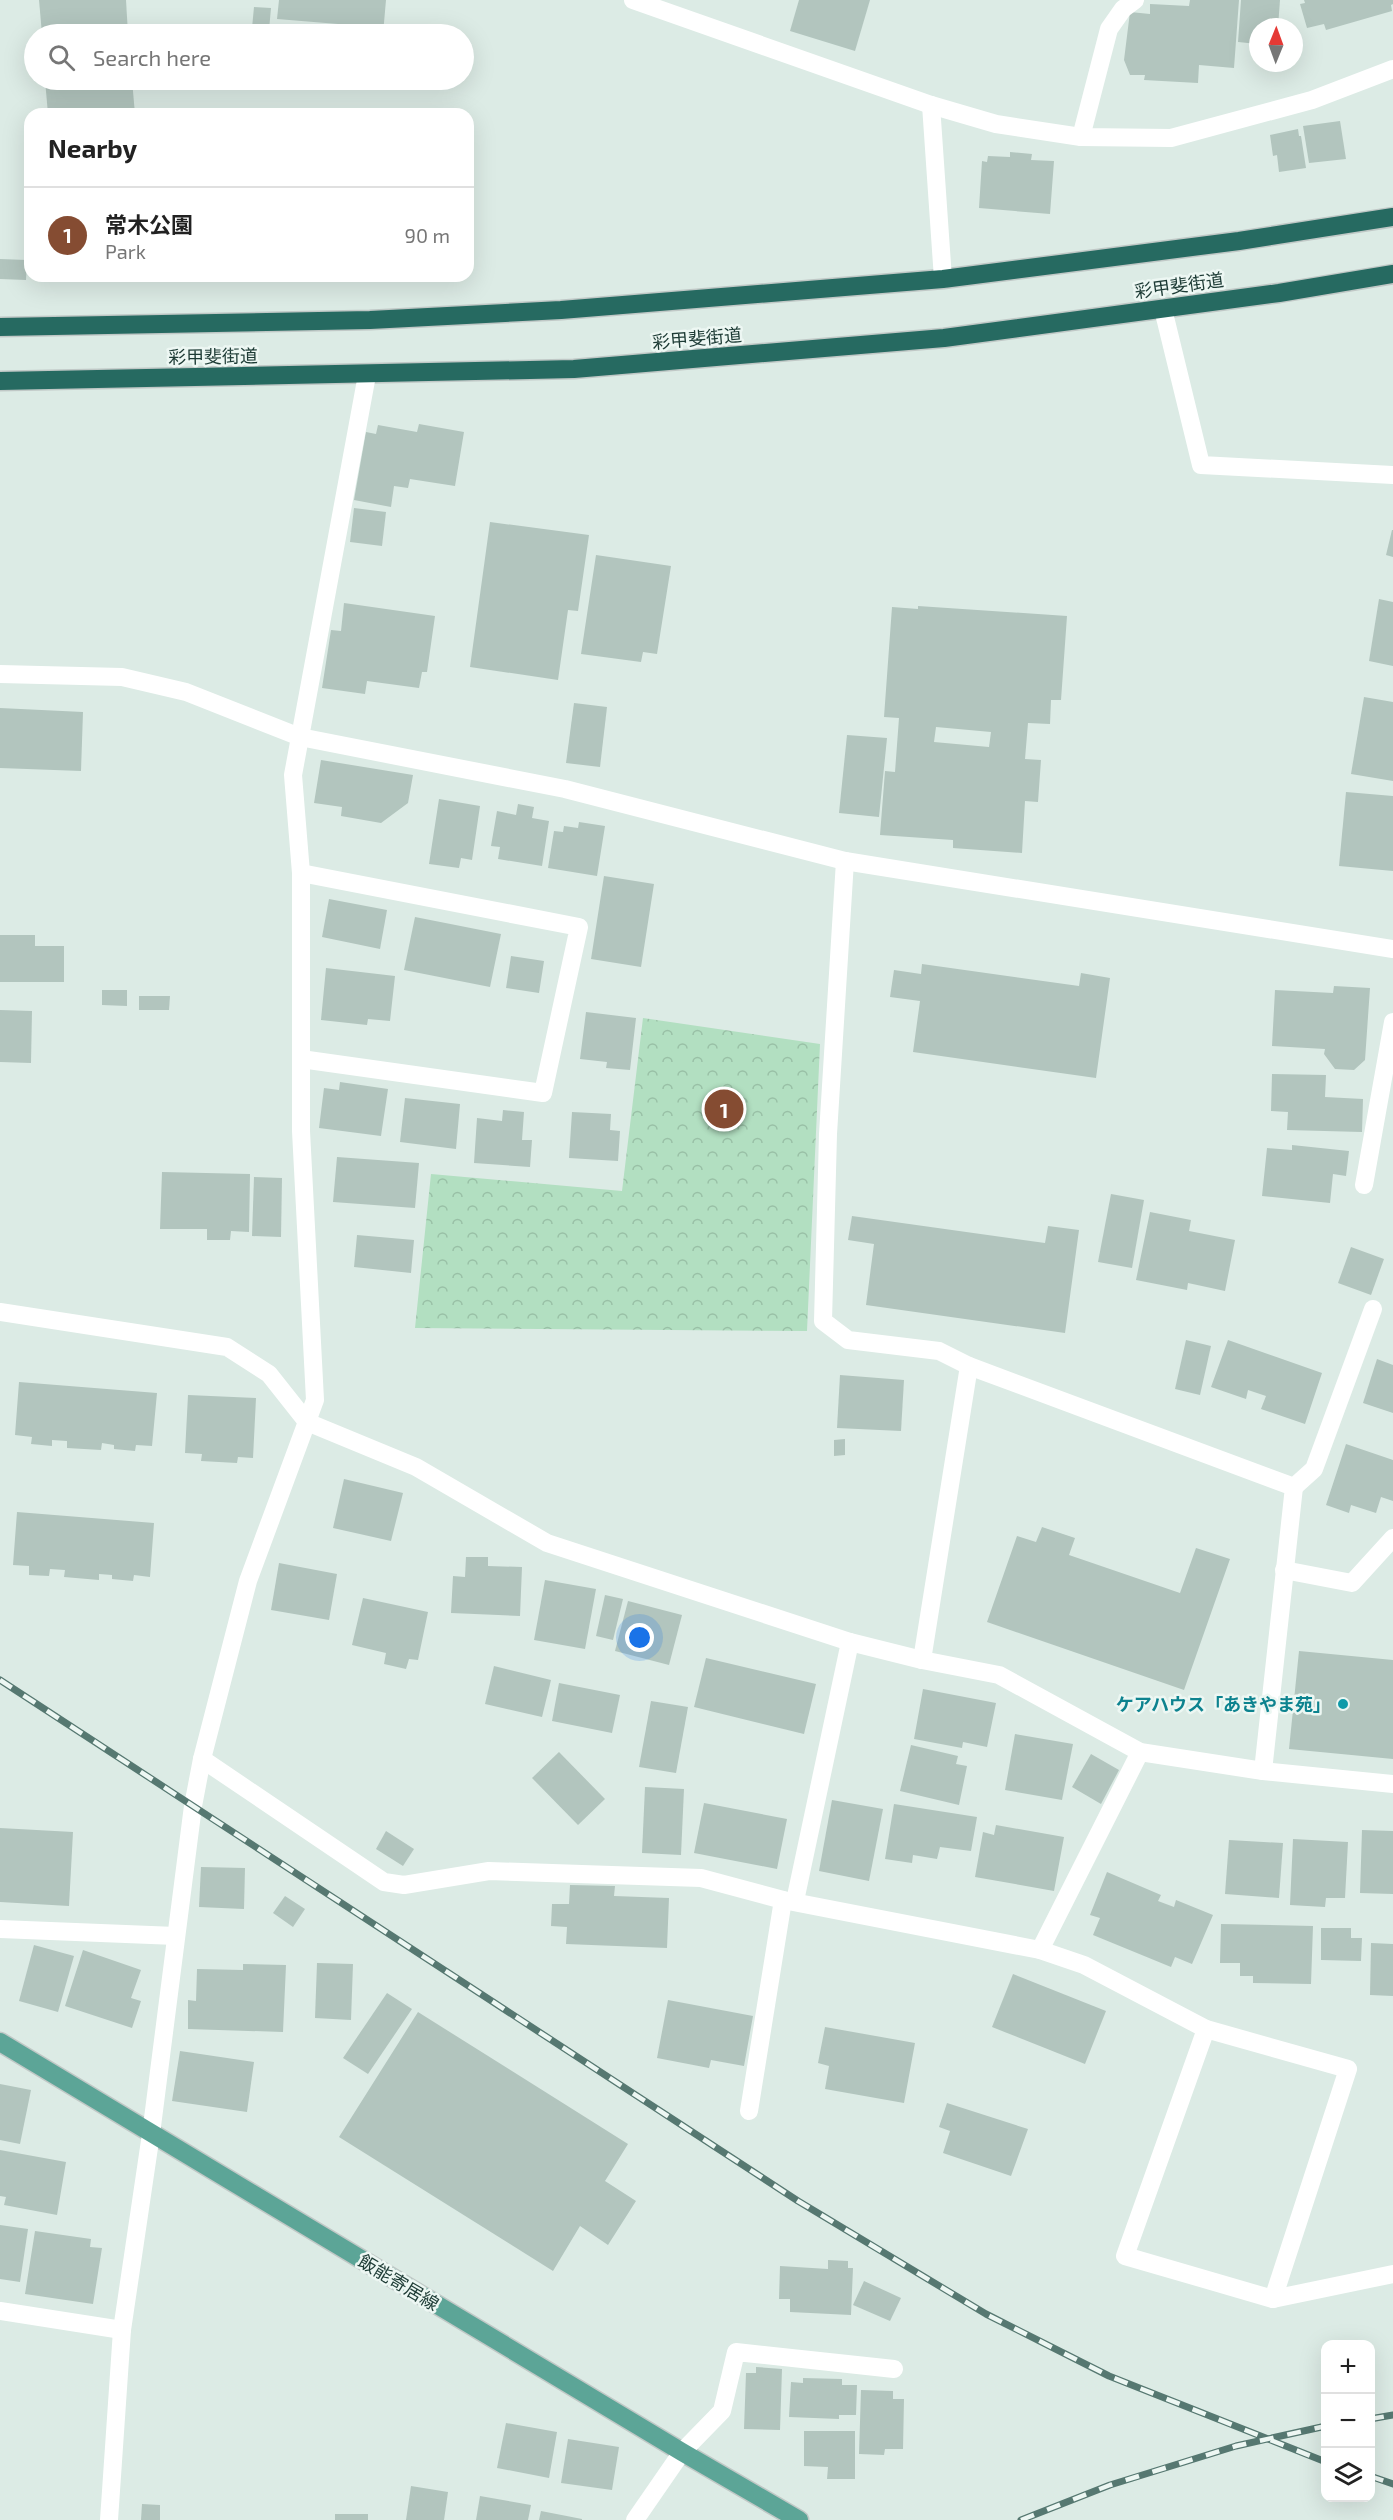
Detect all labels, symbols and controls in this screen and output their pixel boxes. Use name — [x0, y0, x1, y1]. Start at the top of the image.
north arrow — [1249, 18, 1303, 72]
search box — [24, 24, 474, 90]
icon: search — [45, 41, 78, 74]
text: Search here — [93, 44, 211, 70]
text: Nearby — [48, 132, 137, 163]
text: 常木公園 — [105, 211, 193, 237]
text: 1 — [63, 223, 72, 247]
text: 90 m — [405, 223, 450, 247]
text: Park — [105, 239, 146, 263]
street label: 彩甲斐街道 — [1133, 268, 1225, 302]
street label: 彩甲斐街道 — [651, 323, 743, 353]
street label: 彩甲斐街道 — [168, 344, 258, 368]
pin: 1 — [704, 1086, 744, 1132]
your location — [625, 1623, 654, 1652]
place label: ケアハウス「あきやま苑」 — [1116, 1693, 1331, 1715]
marker: ケアハウス「あきやま苑」 — [1336, 1697, 1350, 1711]
street label: 飯能寄居線 — [355, 2249, 443, 2315]
map controls — [1321, 2340, 1375, 2502]
button: + — [1321, 2340, 1375, 2394]
button: − — [1321, 2394, 1375, 2448]
button: layers — [1321, 2448, 1375, 2502]

